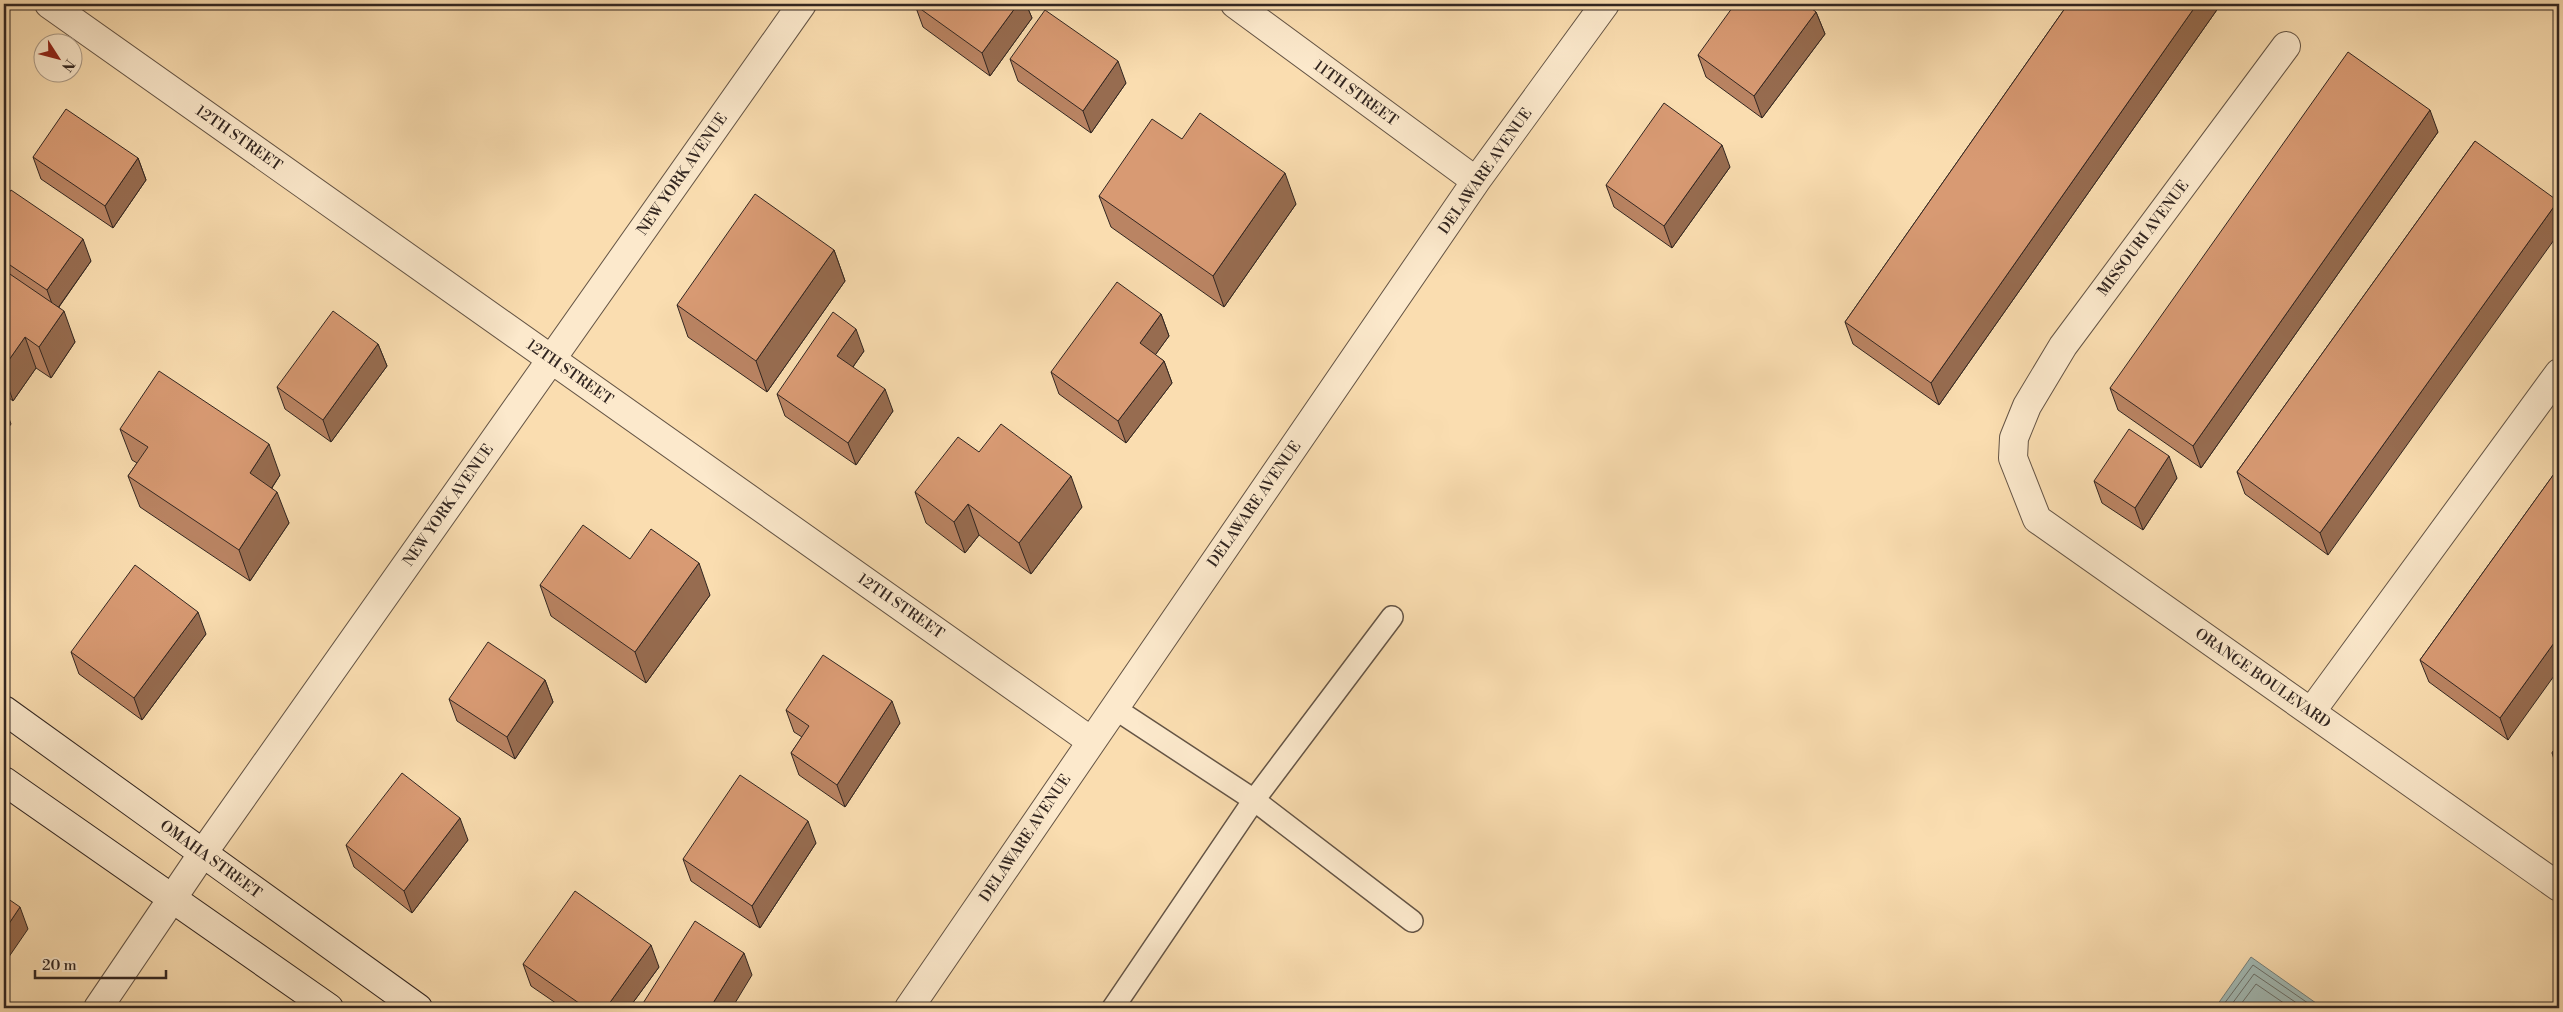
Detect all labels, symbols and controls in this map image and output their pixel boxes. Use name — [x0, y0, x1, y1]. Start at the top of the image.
north arrow — [32, 32, 82, 82]
text: N — [57, 55, 78, 75]
street label: 11TH STREET — [1310, 56, 1402, 131]
street label: 12TH STREET — [192, 102, 286, 176]
street label: DELAWARE AVENUE — [1435, 104, 1536, 238]
street label: NEW YORK AVENUE — [633, 109, 732, 239]
street label: MISSOURI AVENUE — [2094, 176, 2193, 300]
street label: 12TH STREET — [523, 336, 617, 410]
street label: DELAWARE AVENUE — [1204, 437, 1305, 571]
street label: NEW YORK AVENUE — [399, 440, 498, 570]
street label: 12TH STREET — [854, 570, 948, 644]
street label: ORANGE BOULEVARD — [2191, 624, 2334, 733]
street label: DELAWARE AVENUE — [976, 771, 1075, 906]
street label: OMAHA STREET — [156, 816, 266, 903]
scale bar — [35, 947, 166, 979]
text: 20 m — [42, 956, 77, 975]

